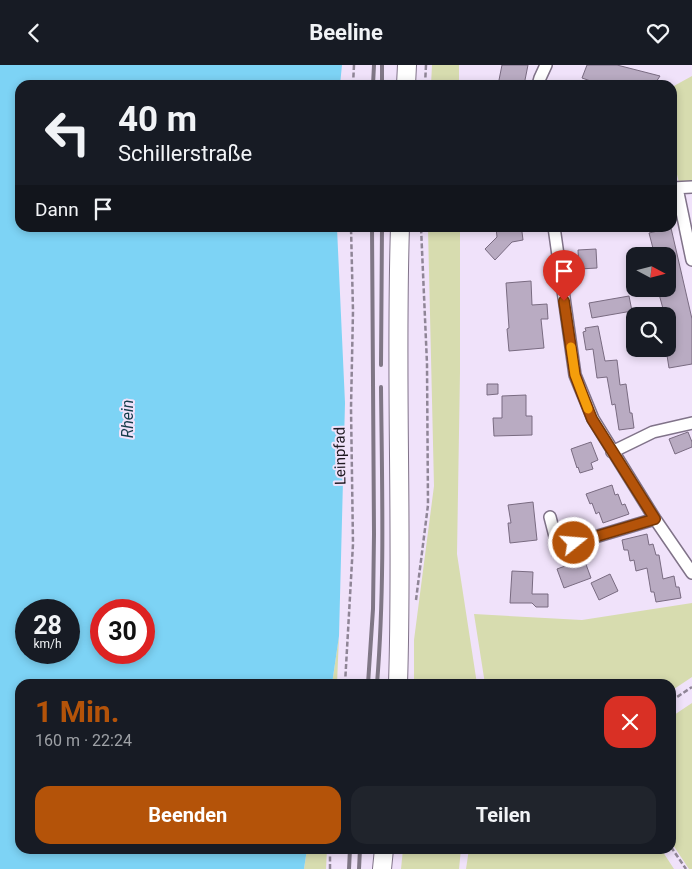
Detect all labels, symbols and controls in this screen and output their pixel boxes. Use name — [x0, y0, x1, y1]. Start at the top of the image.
icon: back — [20, 19, 48, 47]
icon: heart — [644, 19, 672, 47]
text: Beeline — [309, 20, 383, 45]
text: 40 m — [118, 99, 197, 140]
icon: left — [35, 100, 100, 165]
text: Schillerstraße — [118, 141, 252, 166]
icon: arrive — [89, 195, 117, 223]
text: Dann — [35, 198, 79, 221]
north arrow — [626, 247, 676, 297]
map controls — [626, 247, 676, 357]
pin — [543, 250, 585, 301]
icon: arrive — [550, 257, 578, 285]
button: search — [626, 307, 676, 357]
water label: Rhein — [118, 400, 137, 438]
street label: Leinpfad — [330, 427, 350, 485]
position arrow — [547, 516, 599, 568]
speed limit sign: 30 — [90, 599, 155, 664]
text: 28 — [33, 611, 62, 640]
text: km/h — [33, 637, 62, 651]
text: 1 Min. — [35, 694, 119, 729]
button: close — [604, 696, 656, 748]
text: 160 m · 22:24 — [35, 731, 132, 750]
button: Beenden — [35, 786, 341, 844]
button: Teilen — [351, 786, 656, 844]

